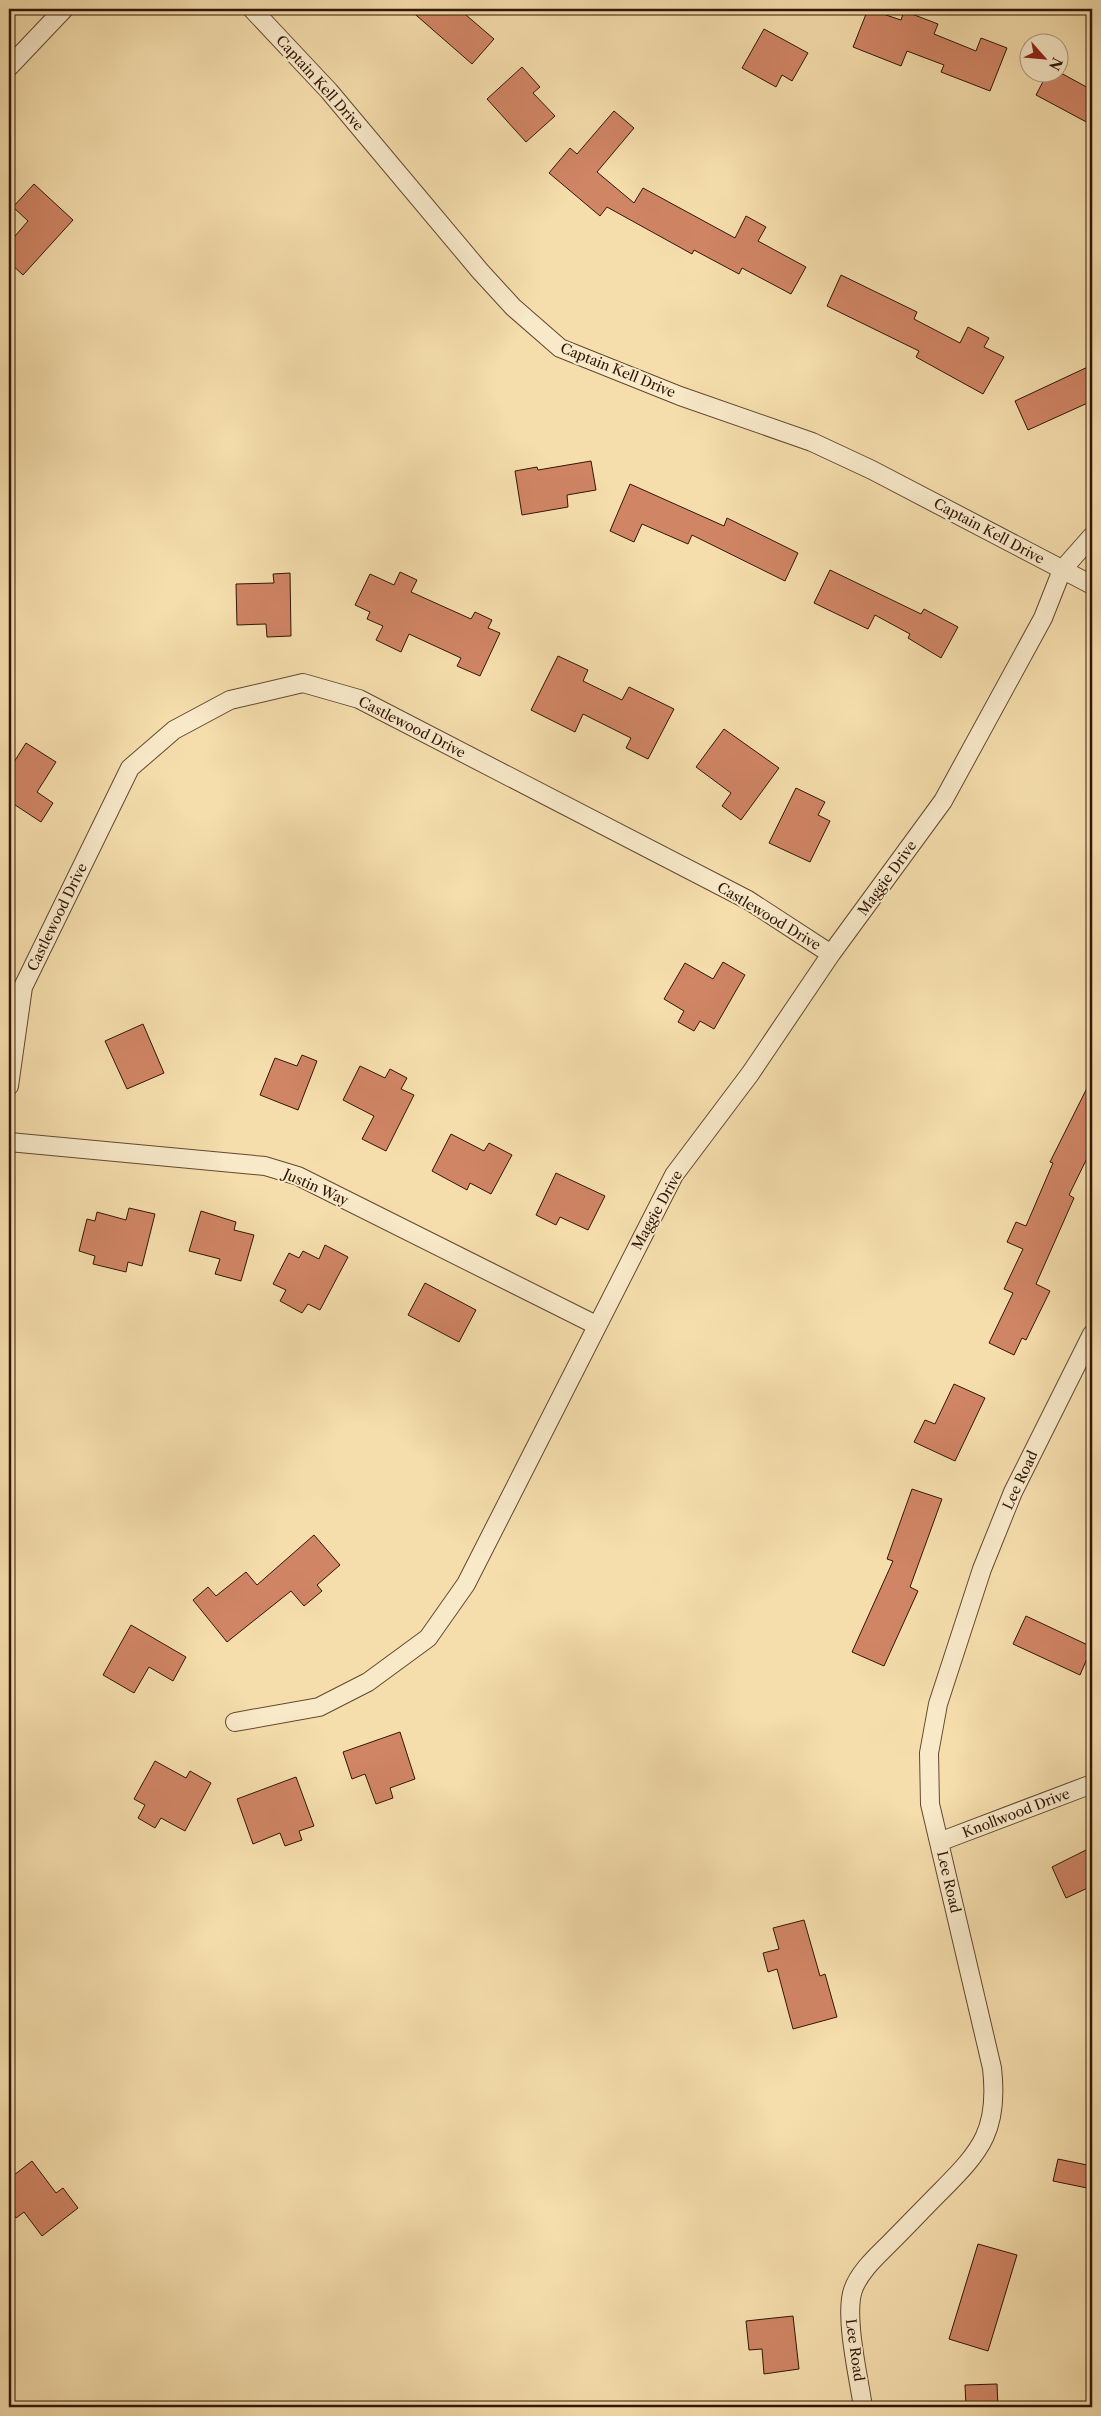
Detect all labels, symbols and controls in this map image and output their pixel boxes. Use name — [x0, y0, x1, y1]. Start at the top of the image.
street label: Captain Kell Drive — [272, 31, 368, 135]
north arrow — [1018, 32, 1068, 82]
text: N — [1045, 54, 1066, 73]
street label: Captain Kell Drive — [558, 339, 678, 401]
street label: Captain Kell Drive — [931, 494, 1048, 568]
street label: Castlewood Drive — [355, 692, 469, 762]
street label: Maggie Drive — [854, 837, 920, 919]
street label: Castlewood Drive — [23, 860, 91, 974]
street label: Castlewood Drive — [714, 878, 824, 954]
street label: Justin Way — [279, 1164, 352, 1209]
street label: Maggie Drive — [628, 1167, 686, 1253]
street label: Lee Road — [998, 1447, 1042, 1512]
street label: Knollwood Drive — [960, 1784, 1072, 1842]
street label: Lee Road — [933, 1849, 965, 1915]
street label: Lee Road — [842, 2317, 868, 2383]

